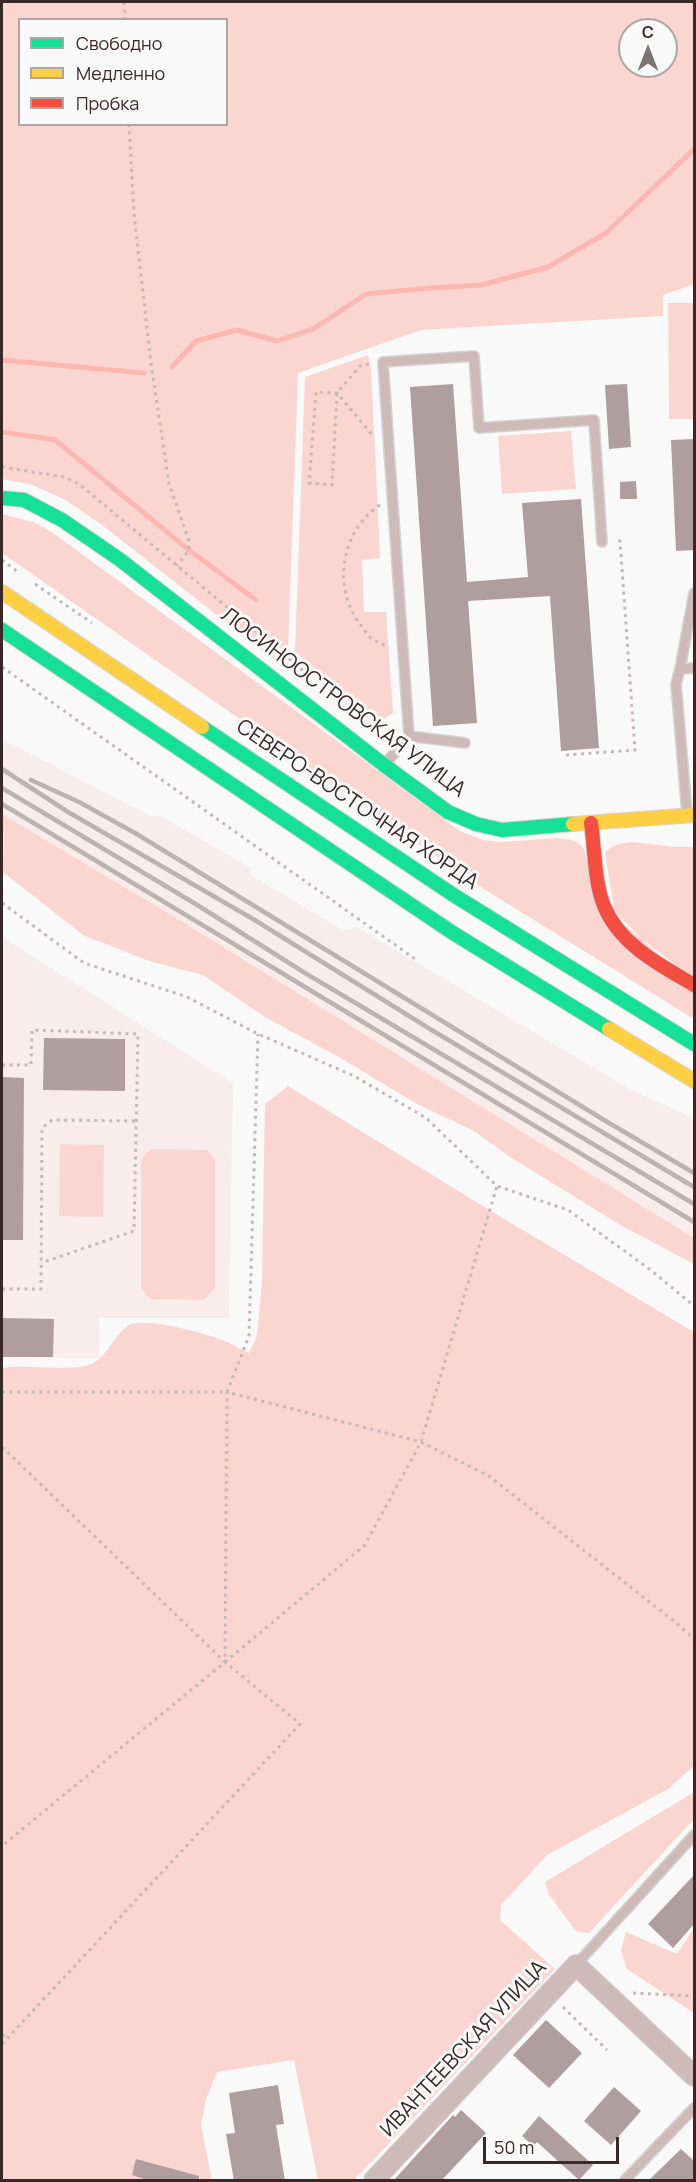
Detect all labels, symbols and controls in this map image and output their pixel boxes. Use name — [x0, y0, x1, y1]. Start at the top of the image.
legend — [18, 18, 228, 126]
north arrow — [618, 18, 678, 78]
text: С — [642, 21, 654, 43]
text: Свободно — [76, 31, 162, 55]
text: Медленно — [76, 61, 165, 85]
text: Пробка — [76, 91, 139, 115]
street label: ЛОСИНООСТРОВСКАЯ УЛИЦА — [216, 603, 470, 803]
street label: СЕВЕРО-ВОСТОЧНАЯ ХОРДА — [231, 714, 483, 896]
street label: ИВАНТЕЕВСКАЯ УЛИЦА — [376, 1956, 552, 2142]
scale bar — [486, 2125, 622, 2163]
text: 50 m — [494, 2135, 534, 2159]

